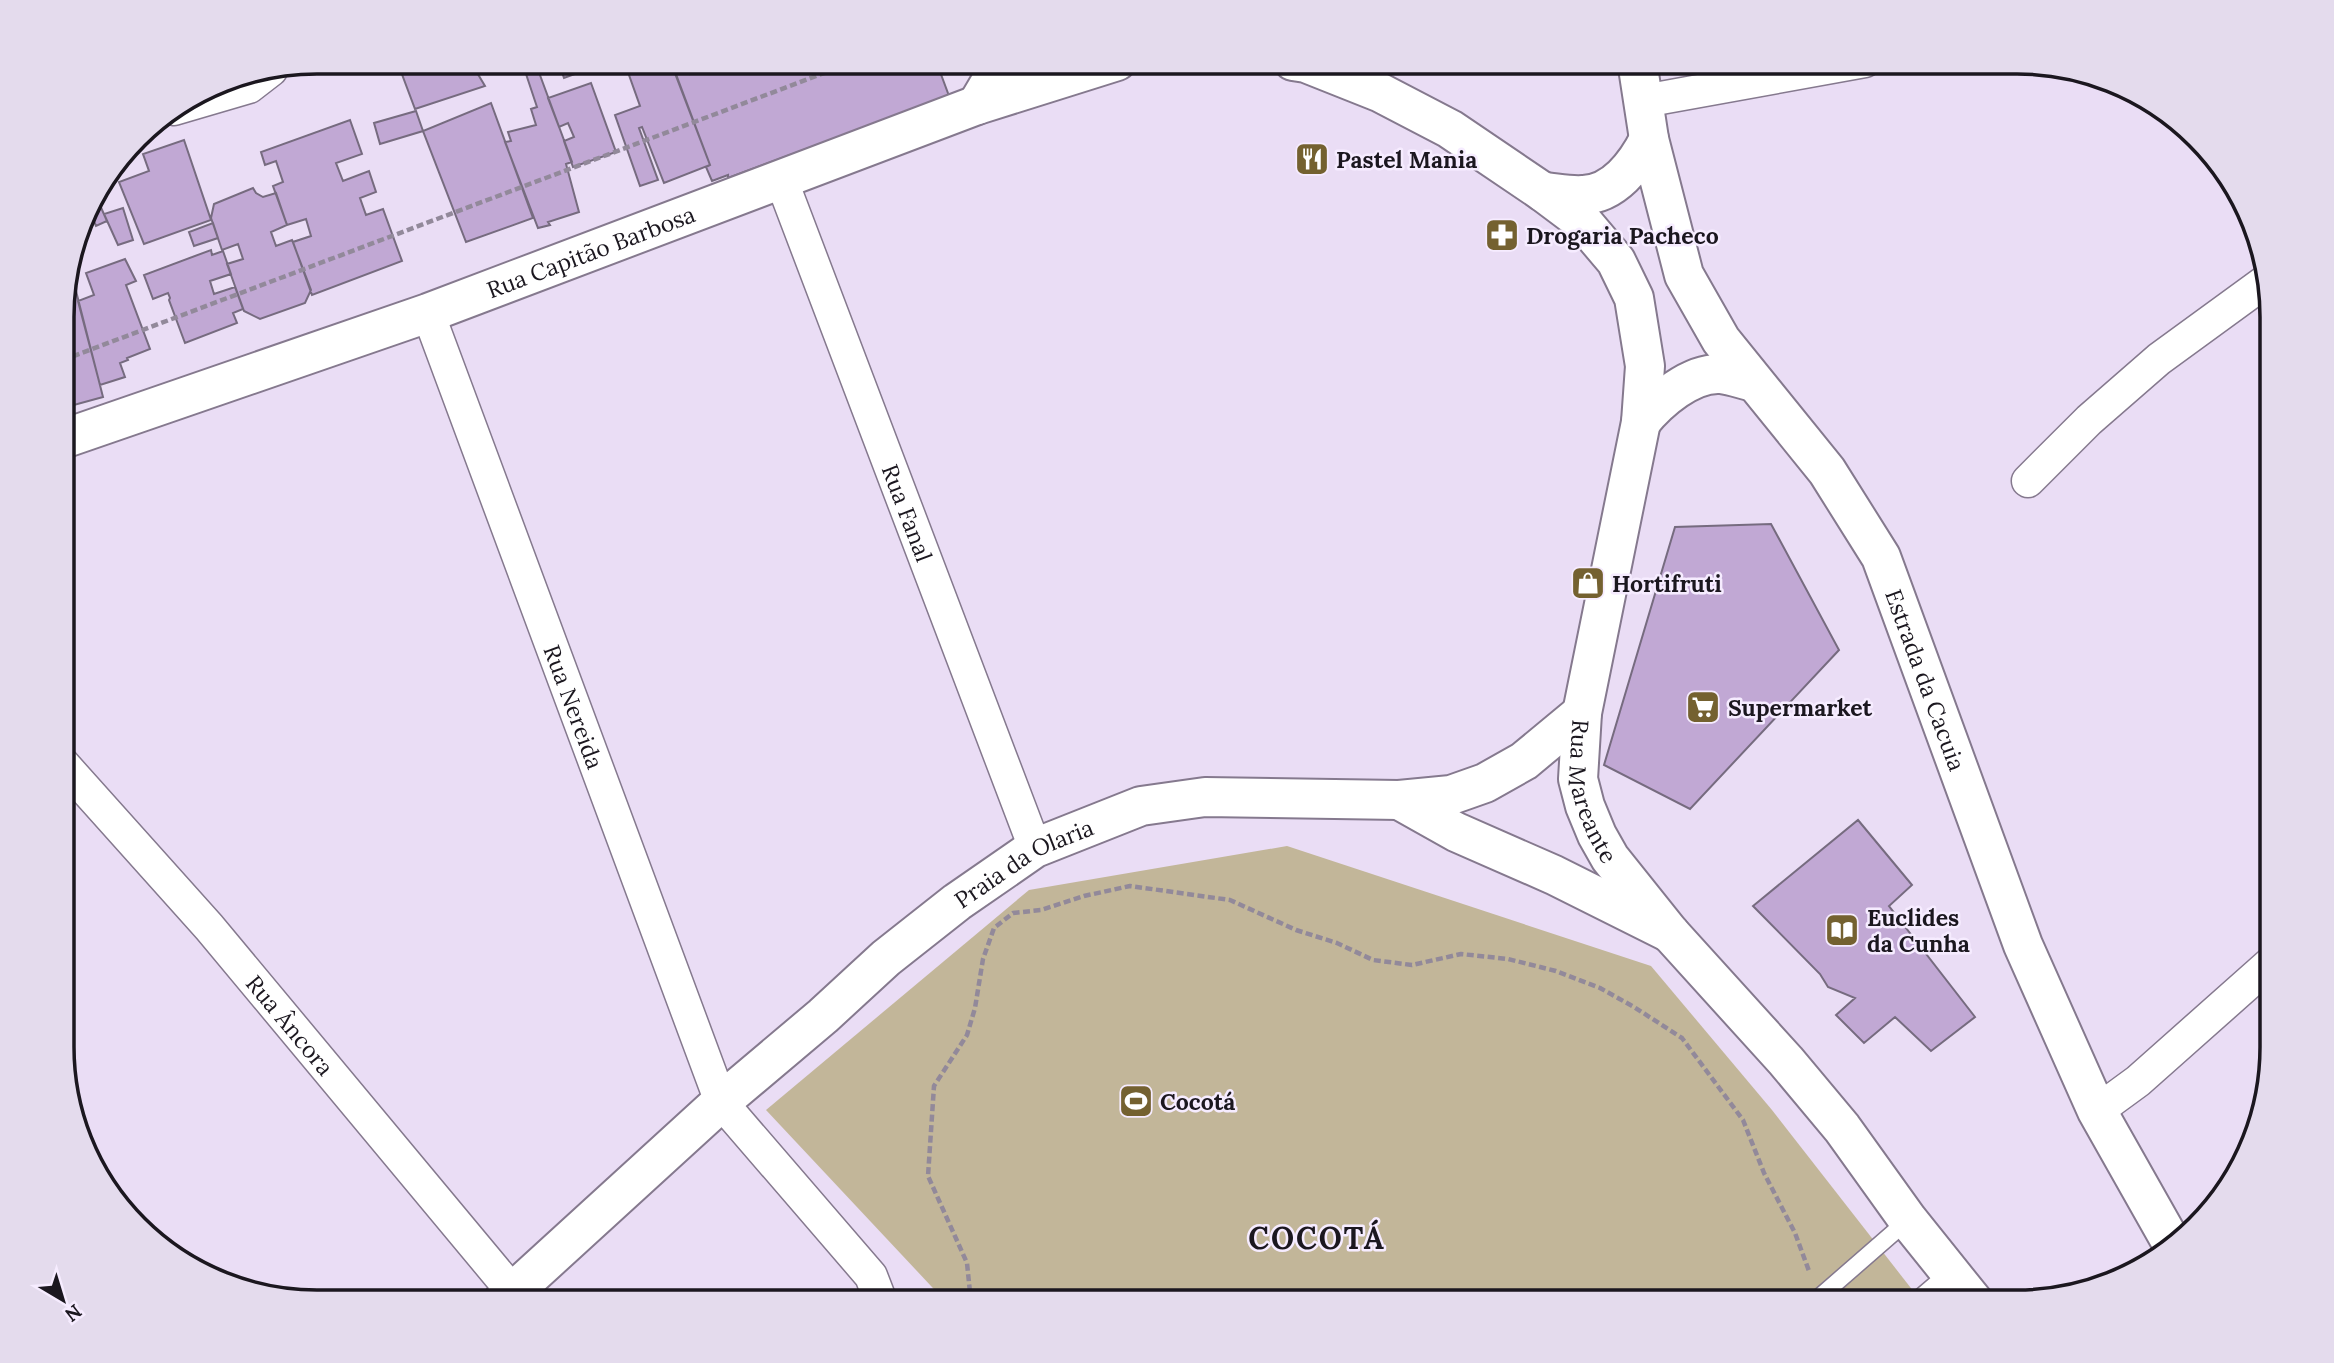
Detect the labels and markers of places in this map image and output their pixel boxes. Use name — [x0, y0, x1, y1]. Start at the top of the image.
restaurant icon: Pastel Mania — [1293, 140, 1331, 178]
place label: Pastel Mania — [1336, 145, 1477, 174]
pharmacy icon: Drogaria Pacheco — [1483, 216, 1521, 254]
place label: Drogaria Pacheco — [1526, 221, 1719, 250]
shop icon: Hortifruti — [1569, 564, 1607, 602]
place label: Hortifruti — [1612, 569, 1722, 598]
supermarket icon: Supermarket — [1684, 688, 1722, 726]
place label: Supermarket — [1728, 693, 1873, 722]
place label: Euclides da Cunha — [1867, 903, 1970, 958]
library icon: Euclides da Cunha — [1823, 911, 1861, 949]
sports icon: Cocotá — [1117, 1082, 1155, 1120]
place label: Cocotá — [1160, 1087, 1235, 1116]

